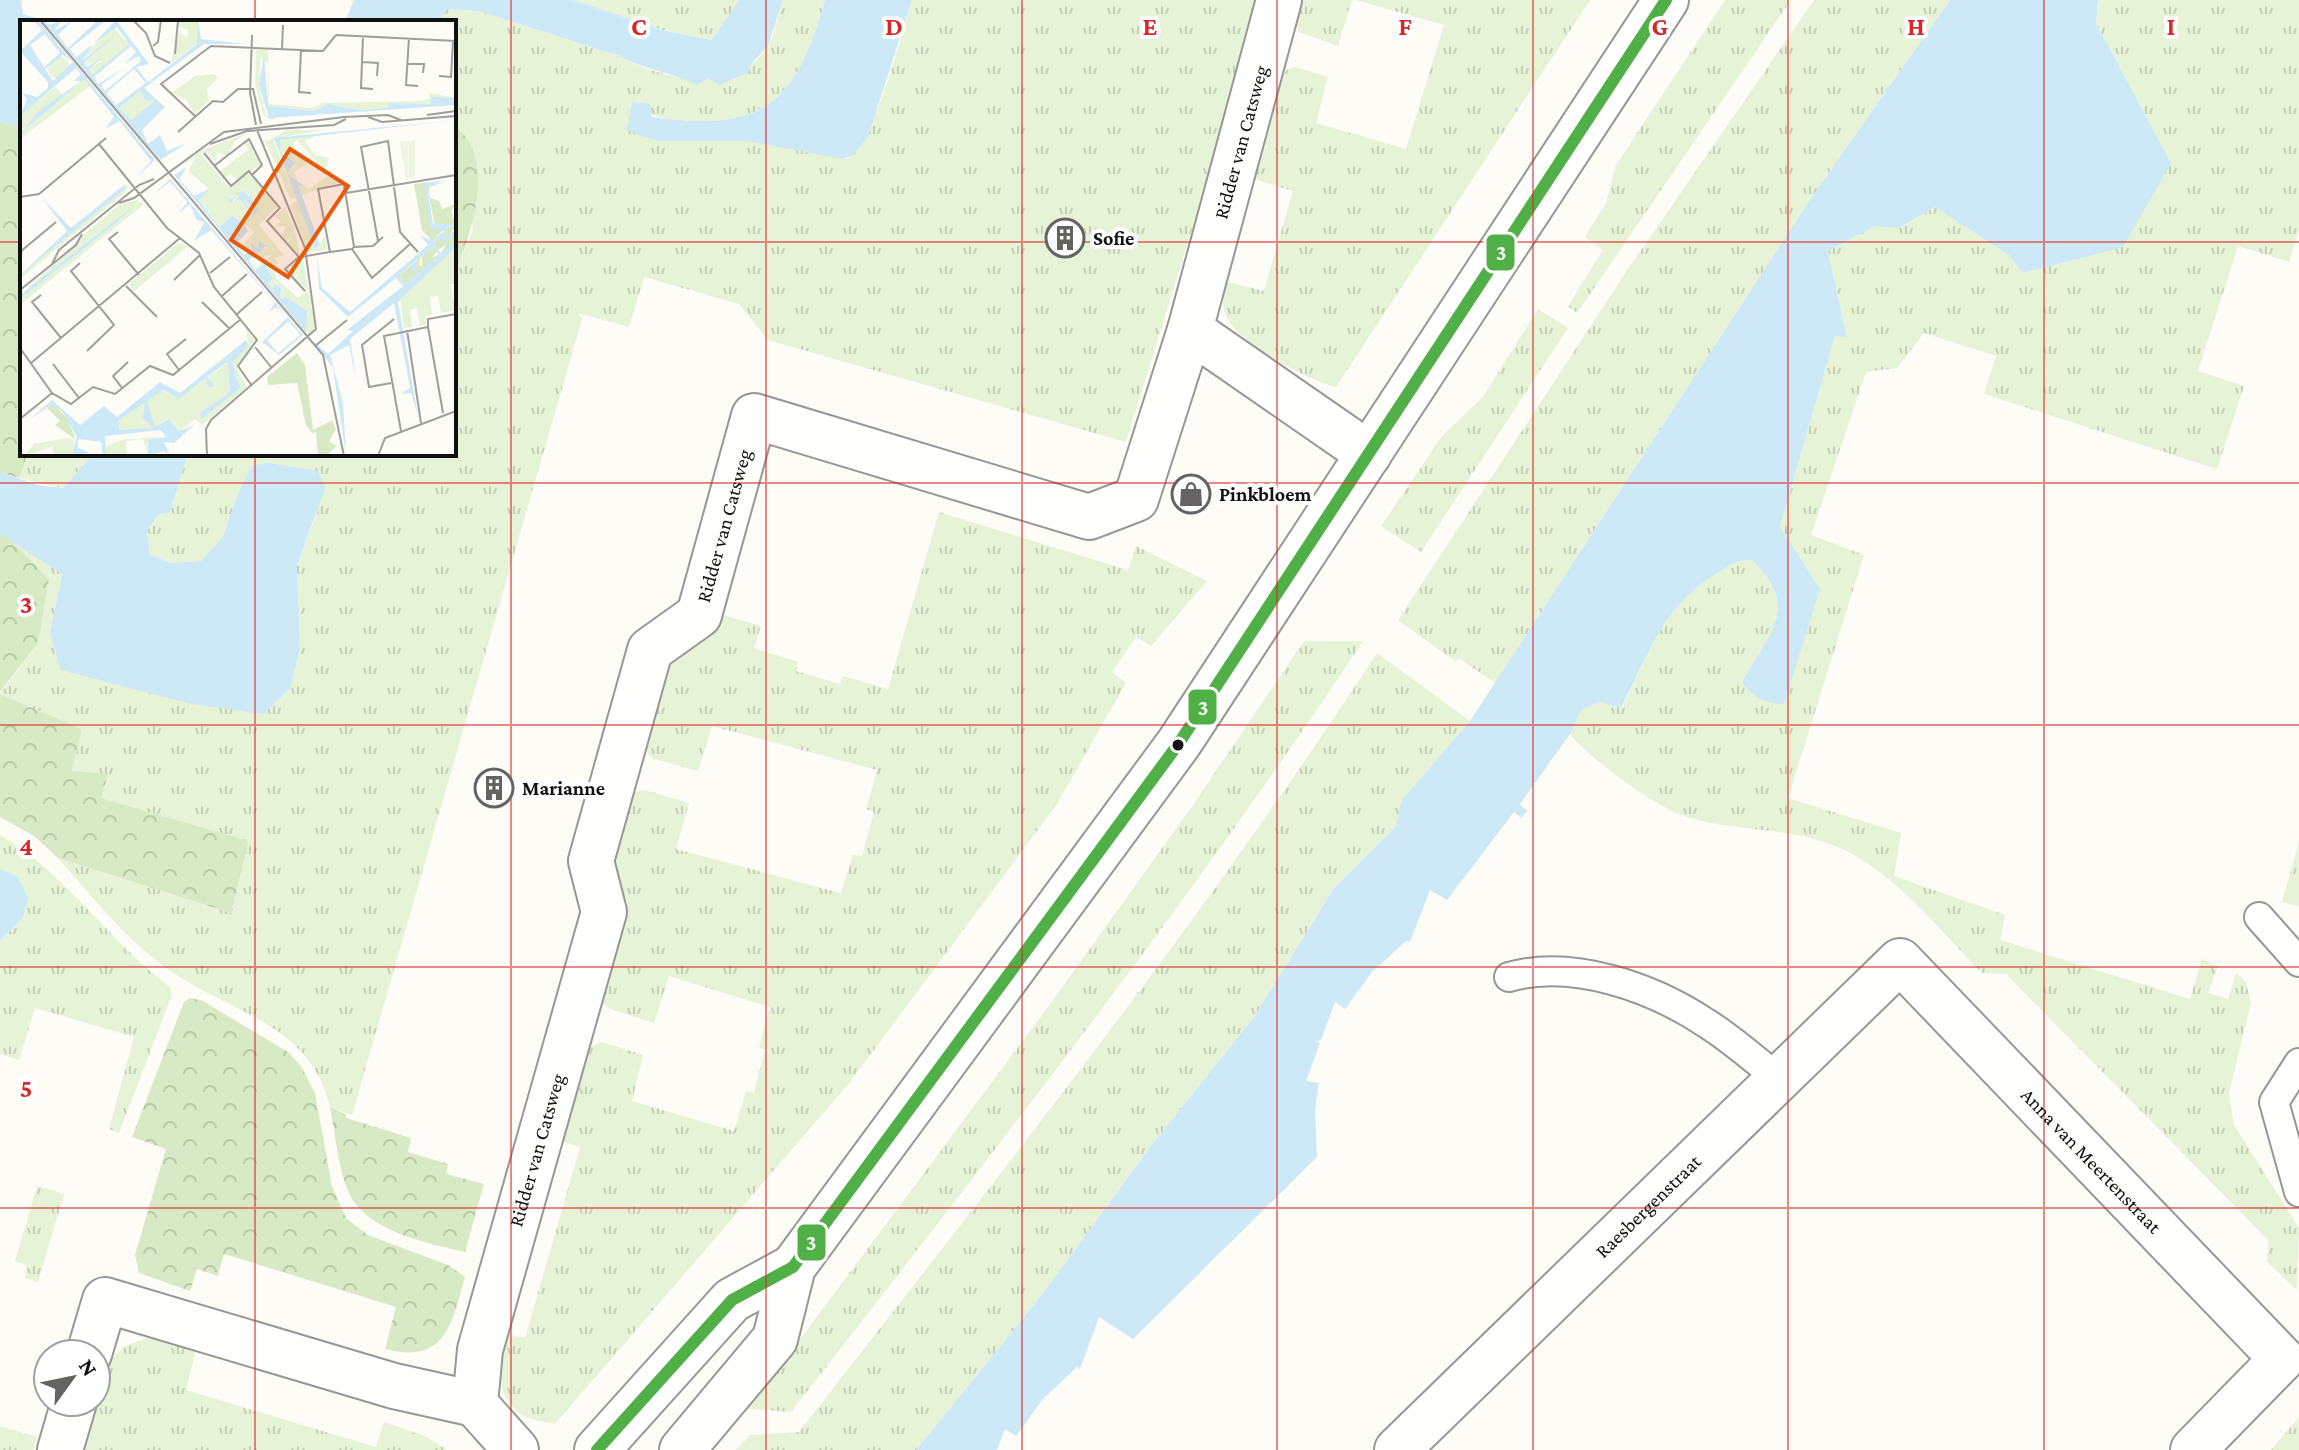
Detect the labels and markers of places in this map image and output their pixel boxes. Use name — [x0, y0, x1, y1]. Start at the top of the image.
building icon: Sofie — [1044, 217, 1086, 259]
place label: Sofie — [1093, 227, 1134, 249]
shop icon: Pinkbloem — [1170, 473, 1212, 515]
place label: Pinkbloem — [1219, 483, 1311, 505]
unlabelled marker — [1170, 737, 1186, 753]
building icon: Marianne — [473, 767, 515, 809]
place label: Marianne — [522, 777, 605, 799]

